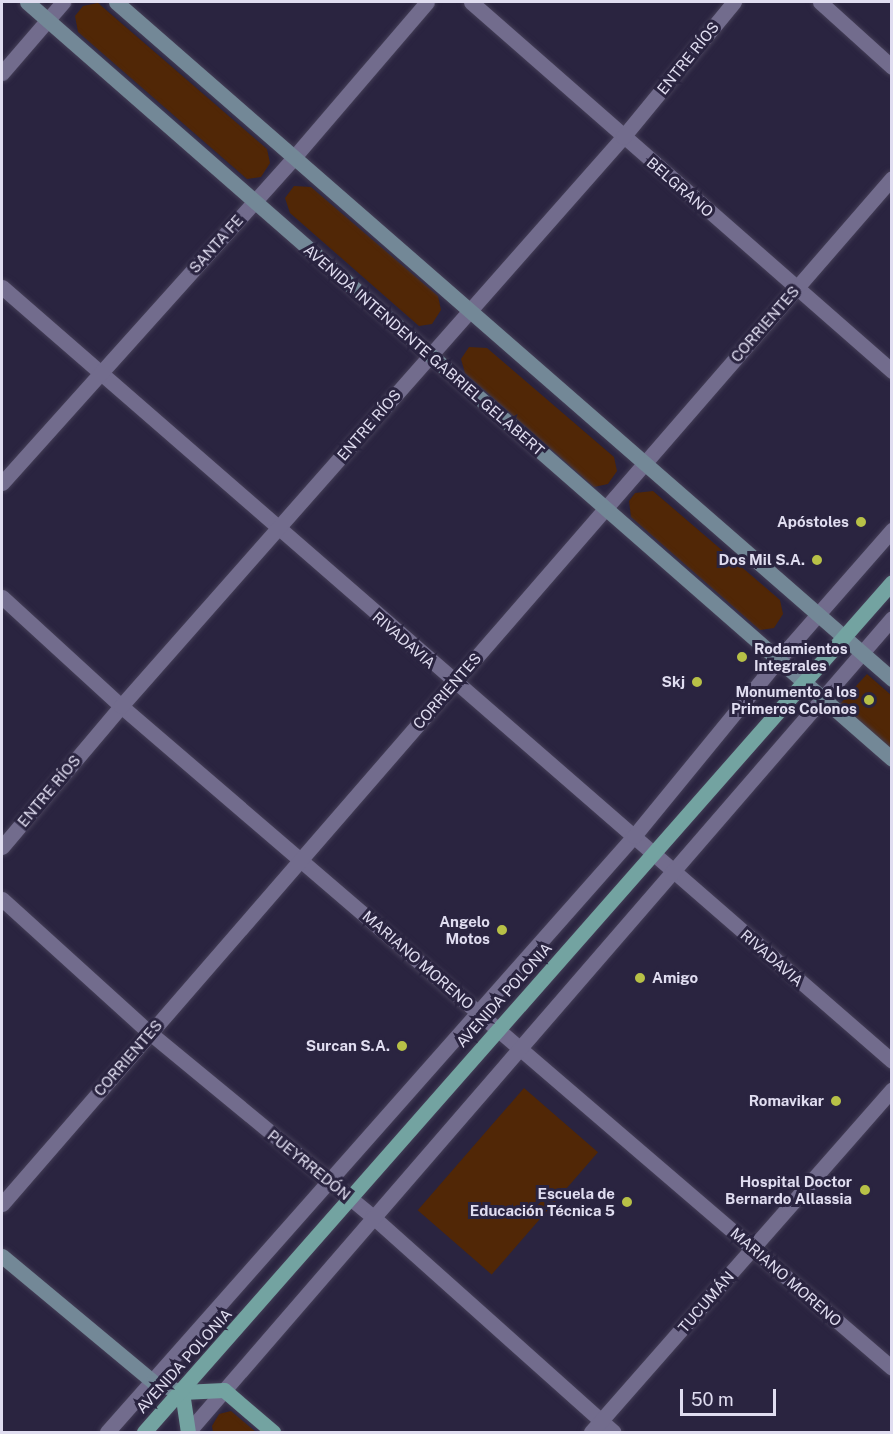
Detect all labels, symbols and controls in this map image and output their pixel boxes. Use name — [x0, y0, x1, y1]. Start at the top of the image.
street label: ENTRE RÍOS — [653, 18, 723, 98]
street label: BELGRANO — [643, 153, 717, 221]
street label: SANTA FE — [185, 211, 247, 277]
street label: AVENIDA INTENDENTE GABRIEL GELABERT — [300, 241, 548, 459]
street label: CORRIENTES — [727, 282, 803, 366]
street label: ENTRE RÍOS — [333, 386, 405, 464]
place label: Apóstoles — [777, 513, 849, 531]
marker: Apóstoles — [854, 515, 868, 529]
place label: Dos Mil S.A. — [718, 551, 805, 569]
marker: Dos Mil S.A. — [810, 553, 824, 567]
street label: RIVADAVIA — [369, 608, 439, 672]
place label: Rodamientos Integrales — [754, 639, 848, 674]
street label: CORRIENTES — [409, 649, 485, 733]
marker: Rodamientos Integrales — [735, 650, 749, 664]
place label: Skj — [662, 673, 685, 691]
marker: Skj — [690, 675, 704, 689]
place label: Monumento a los Primeros Colonos — [731, 682, 857, 717]
marker: Monumento a los Primeros Colonos — [862, 693, 876, 707]
street label: ENTRE RÍOS — [14, 751, 84, 831]
street label: MARIANO MORENO — [359, 907, 477, 1013]
place label: Angelo Motos — [439, 912, 490, 947]
marker: Angelo Motos — [495, 923, 509, 937]
street label: RIVADAVIA — [737, 926, 807, 990]
street label: AVENIDA POLONIA — [452, 939, 556, 1051]
place label: Amigo — [652, 969, 698, 987]
marker: Amigo — [633, 971, 647, 985]
street label: CORRIENTES — [90, 1016, 166, 1100]
place label: Surcan S.A. — [306, 1037, 390, 1055]
marker: Surcan S.A. — [395, 1039, 409, 1053]
place label: Romavikar — [749, 1092, 824, 1110]
marker: Romavikar — [829, 1094, 843, 1108]
street label: PUEYRREDÓN — [264, 1126, 354, 1204]
place label: Hospital Doctor Bernardo Allassia — [725, 1172, 852, 1207]
marker: Hospital Doctor Bernardo Allassia — [856, 1181, 874, 1199]
place label: Escuela de Educación Técnica 5 — [470, 1184, 615, 1219]
marker: Escuela de Educación Técnica 5 — [620, 1195, 634, 1209]
street label: MARIANO MORENO — [727, 1224, 845, 1330]
street label: TUCUMÁN — [674, 1268, 738, 1336]
street label: AVENIDA POLONIA — [132, 1305, 236, 1417]
scale bar — [683, 1377, 779, 1415]
text: 50 m — [691, 1389, 734, 1410]

